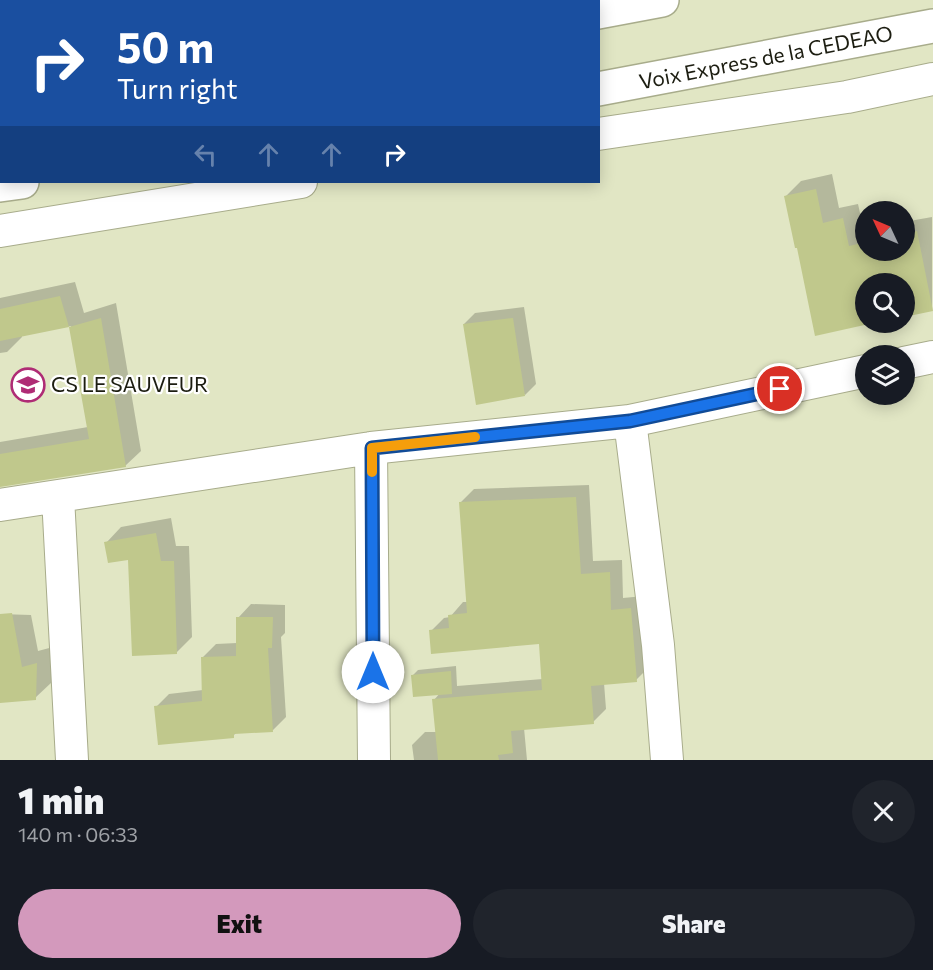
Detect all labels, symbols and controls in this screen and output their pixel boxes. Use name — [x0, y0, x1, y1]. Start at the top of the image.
text: 50 m — [117, 20, 214, 72]
street label: Voix Express de la CEDEAO — [637, 20, 895, 93]
icon: right — [18, 24, 96, 102]
text: Turn right — [117, 72, 237, 105]
icon: left — [189, 138, 222, 171]
icon: ahead — [252, 138, 285, 171]
icon: ahead — [315, 138, 348, 171]
icon: right — [378, 138, 411, 171]
north arrow — [855, 201, 915, 261]
map controls — [855, 201, 915, 405]
button: search — [855, 273, 915, 333]
button: layers — [855, 345, 915, 405]
pin — [754, 363, 805, 414]
school or university icon: CS LE SAUVEUR — [10, 367, 46, 403]
place label: CS LE SAUVEUR — [51, 371, 208, 396]
icon: arrive — [763, 372, 796, 405]
position arrow — [341, 640, 405, 704]
text: 1 min — [18, 777, 104, 821]
button: close — [852, 780, 915, 843]
text: 140 m · 06:33 — [18, 822, 138, 846]
button: Exit — [18, 889, 461, 958]
button: Share — [473, 889, 915, 958]

